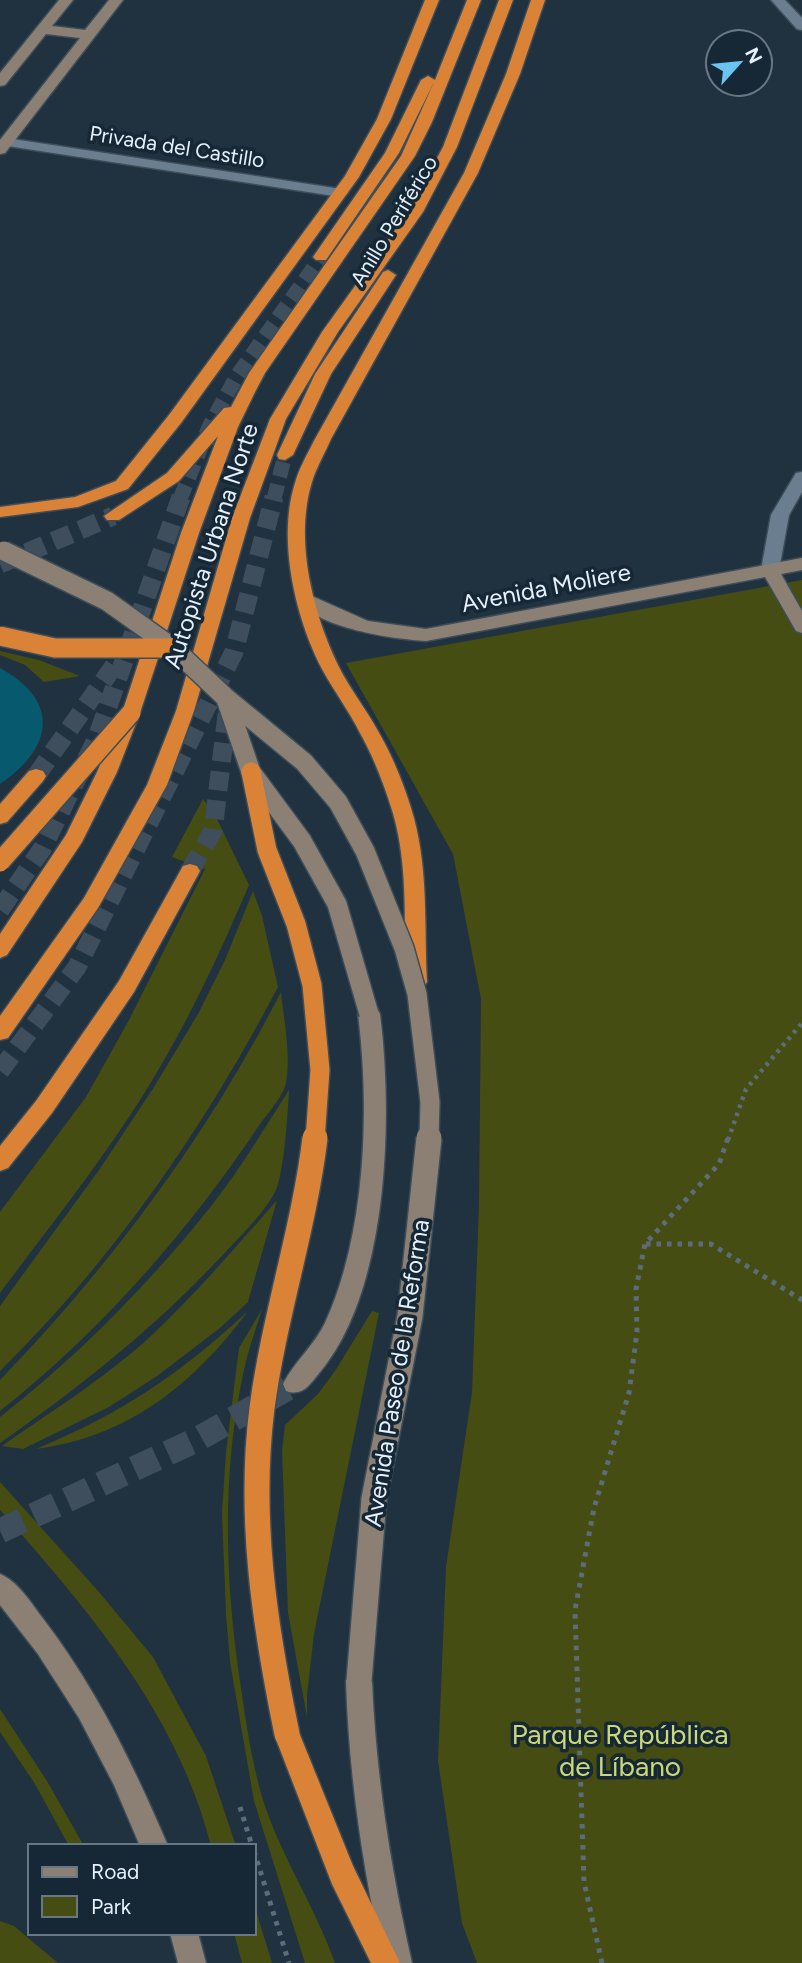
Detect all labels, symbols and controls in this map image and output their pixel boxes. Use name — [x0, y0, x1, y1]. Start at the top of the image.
north arrow — [704, 28, 774, 98]
text: N — [740, 44, 767, 67]
street label: Privada del Castillo — [88, 120, 266, 173]
street label: Anillo Periférico — [345, 151, 442, 290]
street label: Autopista Urbana Norte — [157, 419, 264, 672]
street label: Avenida Moliere — [459, 557, 633, 618]
street label: Avenida Paseo de la Reforma — [358, 1217, 435, 1529]
park label: Parque República de Líbano — [511, 1717, 729, 1783]
legend — [28, 1844, 256, 1935]
text: Road — [91, 1859, 139, 1884]
text: Park — [91, 1894, 132, 1919]

